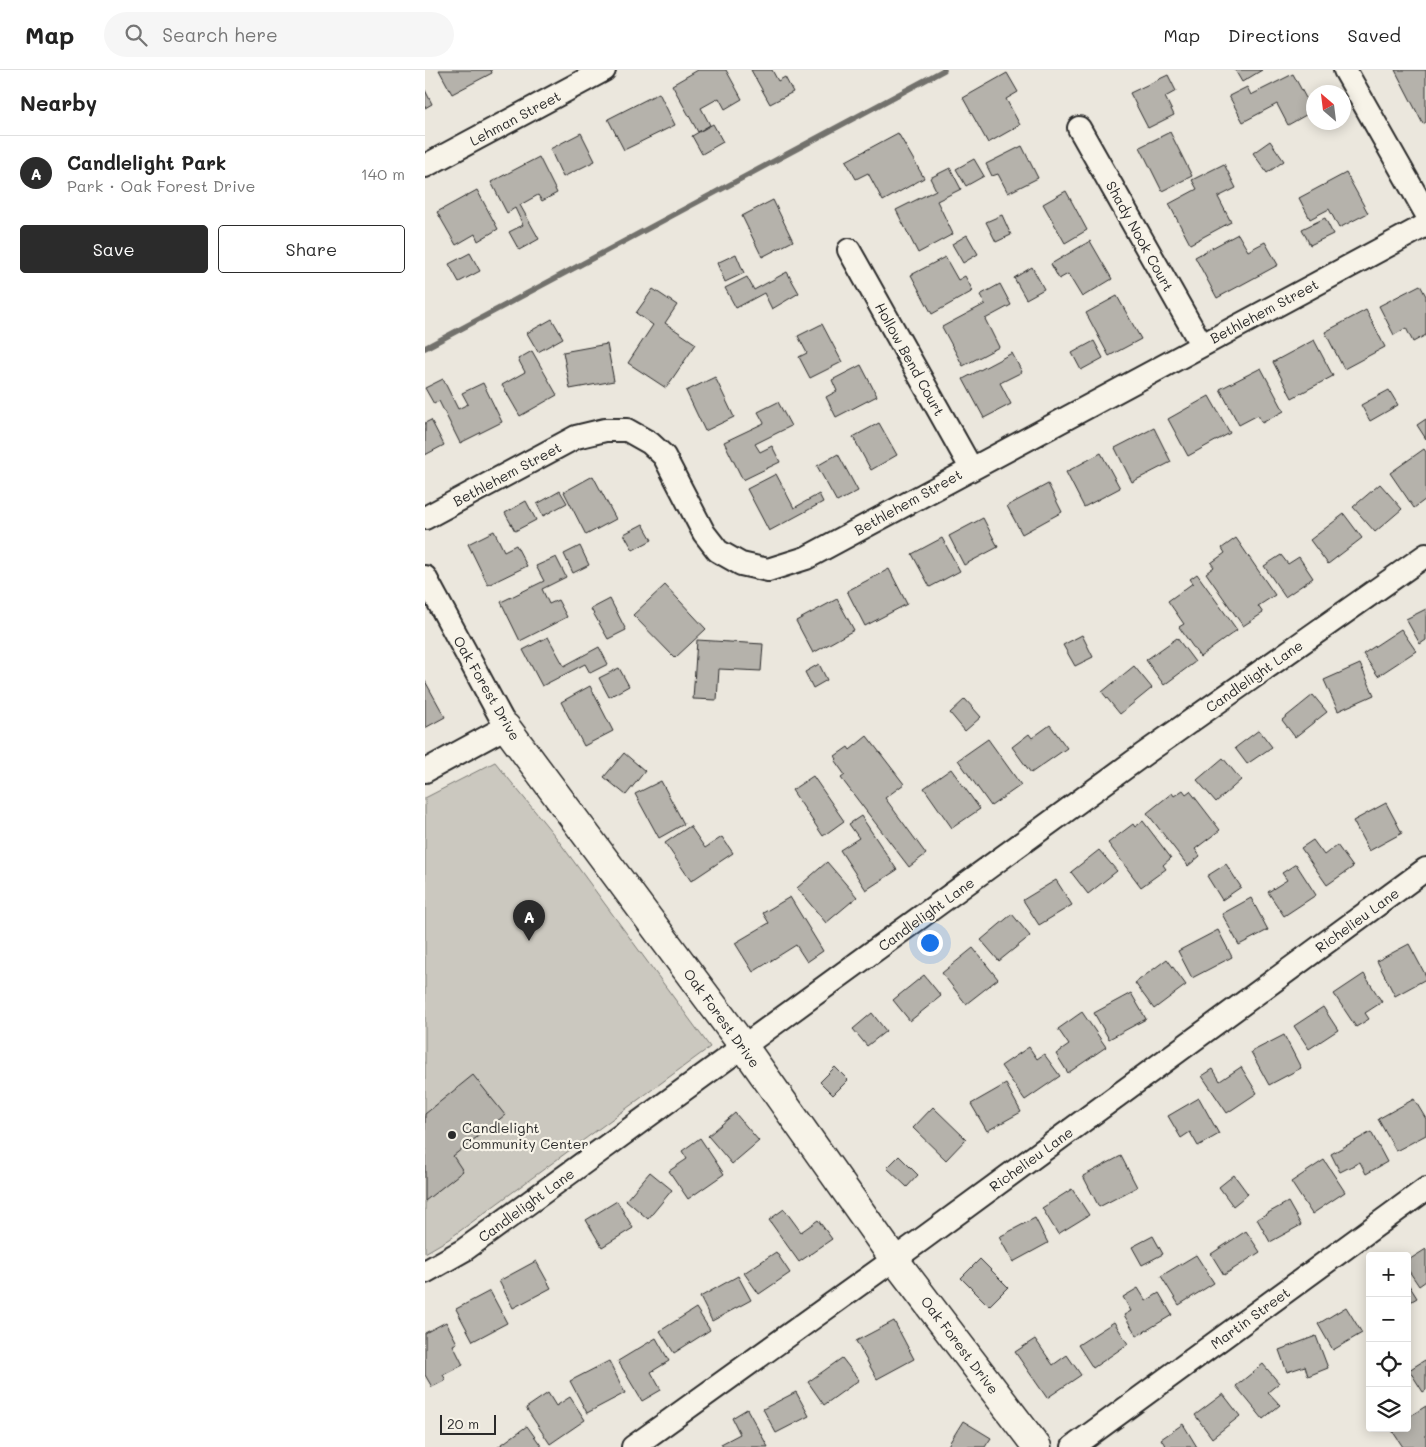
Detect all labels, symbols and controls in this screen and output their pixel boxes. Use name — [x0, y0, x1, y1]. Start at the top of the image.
search box — [104, 12, 454, 57]
text: Map — [25, 19, 74, 50]
icon: search — [122, 21, 150, 49]
text: Search here — [162, 22, 278, 47]
text: Map — [1163, 23, 1200, 47]
text: Directions — [1228, 23, 1320, 47]
text: Saved — [1348, 23, 1401, 47]
north arrow — [1306, 85, 1351, 130]
street label: Lehman Street — [466, 86, 564, 150]
text: Nearby — [20, 89, 97, 116]
text: Candlelight Park — [67, 150, 226, 175]
text: A — [30, 163, 42, 184]
text: 140 m — [361, 163, 405, 184]
text: Park · Oak Forest Drive — [67, 175, 255, 196]
street label: Shady Nook Court — [1102, 178, 1178, 294]
button: Save — [20, 225, 208, 273]
button: Share — [218, 225, 405, 273]
street label: Bethlehem Street — [1206, 274, 1322, 348]
street label: Hollow Bend Court — [871, 299, 949, 419]
street label: Bethlehem Street — [449, 437, 565, 511]
street label: Bethlehem Street — [851, 465, 965, 539]
street label: Oak Forest Drive — [449, 632, 525, 744]
street label: Candlelight Lane — [1202, 635, 1306, 717]
street label: Candlelight Lane — [874, 873, 978, 955]
street label: Richelieu Lane — [1311, 883, 1403, 957]
pin: A — [513, 900, 545, 941]
your location — [917, 930, 943, 956]
street label: Oak Forest Drive — [680, 965, 764, 1071]
place label: Candlelight Community Center — [462, 1118, 589, 1153]
street label: Richelieu Lane — [985, 1122, 1077, 1196]
marker: Candlelight Community Center — [446, 1129, 458, 1141]
street label: Candlelight Lane — [474, 1164, 578, 1246]
map controls — [1366, 1252, 1411, 1432]
button: + — [1366, 1252, 1411, 1297]
street label: Martin Street — [1206, 1283, 1294, 1353]
street label: Oak Forest Drive — [917, 1292, 1003, 1398]
button: − — [1366, 1297, 1411, 1342]
button: locate — [1366, 1342, 1411, 1387]
button: layers — [1366, 1387, 1411, 1432]
scale bar — [440, 1412, 496, 1435]
text: 20 m — [447, 1414, 479, 1433]

